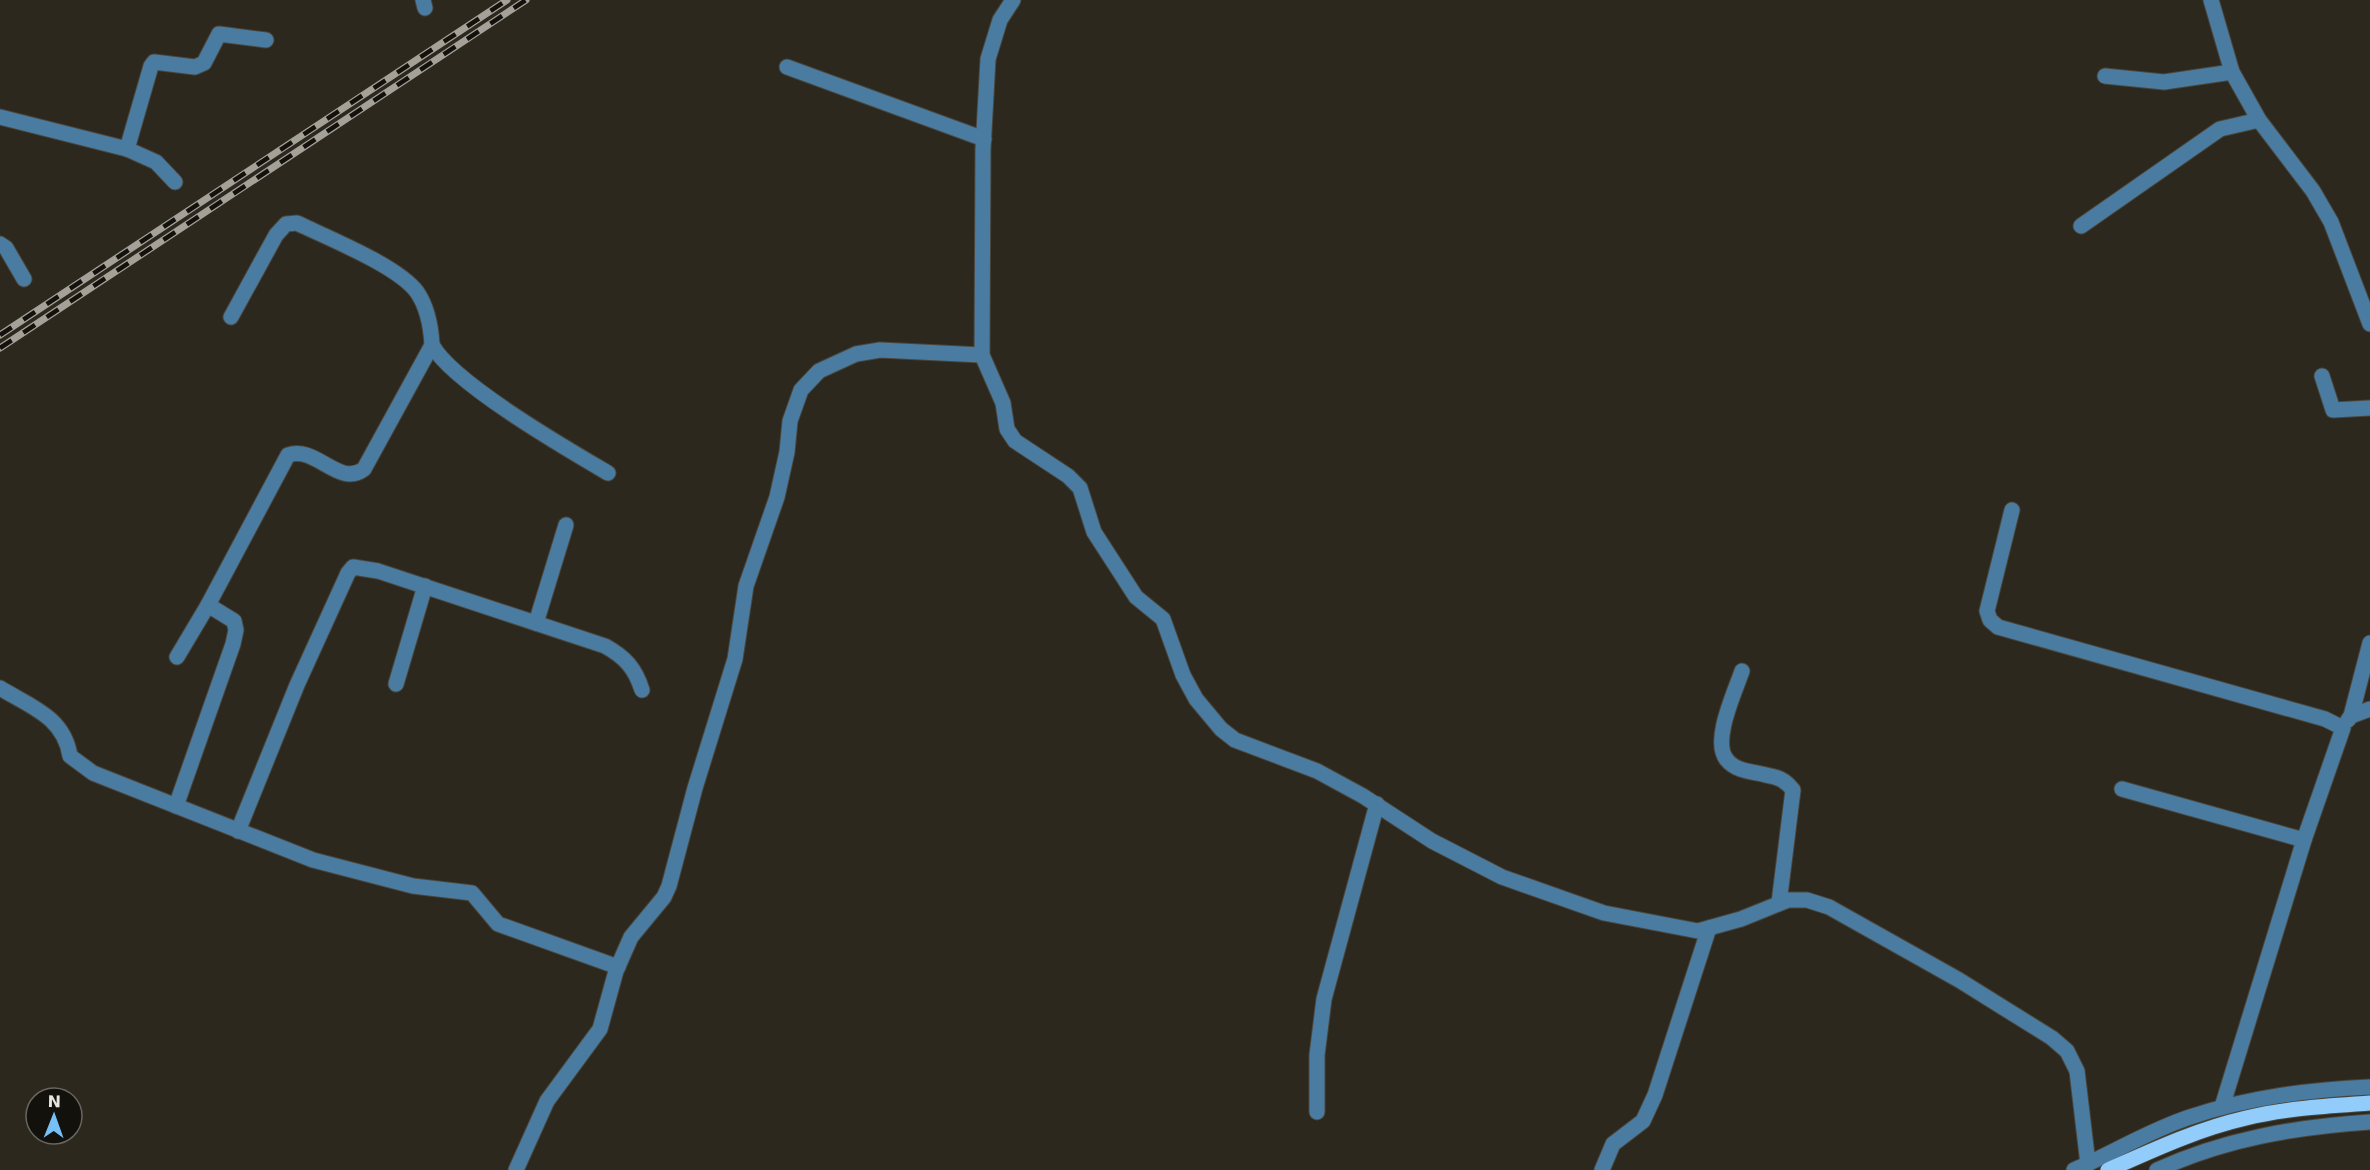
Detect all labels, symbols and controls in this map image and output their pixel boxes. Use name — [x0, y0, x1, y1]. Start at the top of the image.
north arrow — [24, 1086, 84, 1146]
text: N — [47, 1092, 61, 1111]

